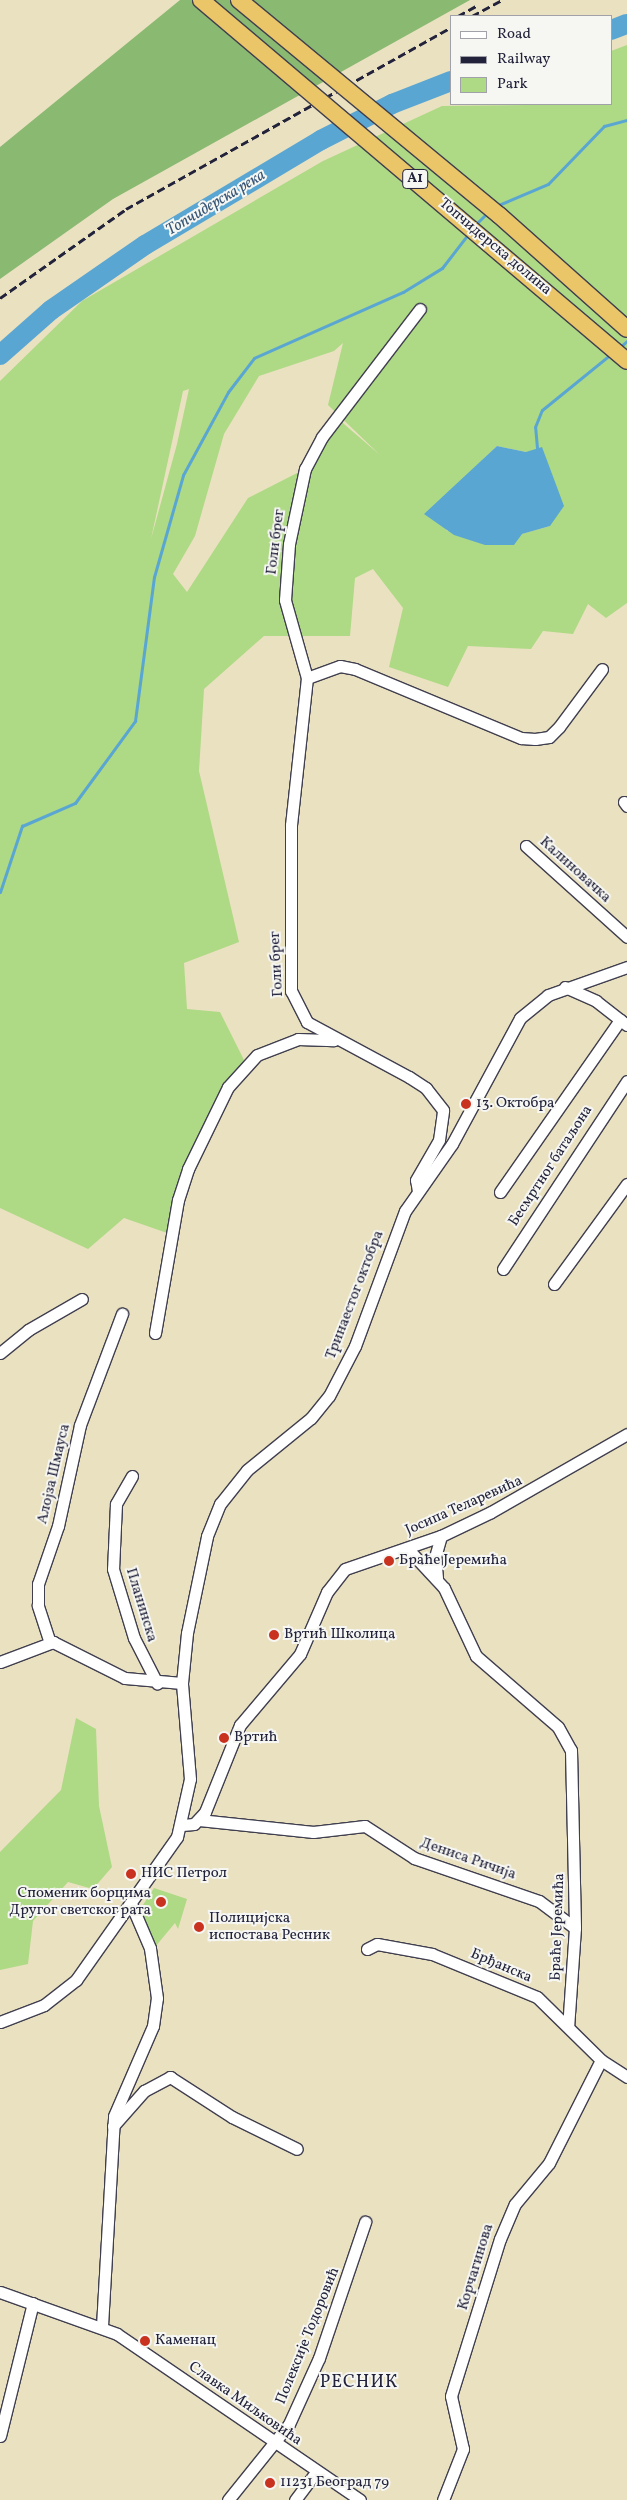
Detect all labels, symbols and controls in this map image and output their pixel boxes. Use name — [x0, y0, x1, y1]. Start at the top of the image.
legend — [450, 15, 612, 105]
text: Road — [497, 24, 531, 45]
text: Railway — [497, 49, 550, 70]
text: Park — [497, 74, 528, 95]
water label: Топчидерска река — [163, 166, 269, 240]
road number: A1 — [401, 168, 429, 190]
street label: Топчидерска долина — [435, 195, 555, 299]
street label: Голи брег — [263, 508, 289, 576]
street label: Калиновачка — [536, 833, 614, 907]
street label: Голи брег — [266, 931, 288, 997]
place label: 13. Октобра — [476, 1095, 555, 1113]
marker: 13. Октобра — [460, 1098, 472, 1110]
street label: Бесмртног батаљона — [505, 1102, 597, 1230]
street label: Тринаестог октобра — [322, 1228, 388, 1362]
street label: Алојза Шмауса — [34, 1422, 74, 1526]
street label: Јосипа Теларевића — [402, 1472, 526, 1540]
place label: Браће Јеремића — [399, 1552, 507, 1570]
marker: Браће Јеремића — [383, 1555, 395, 1567]
street label: Планинска — [121, 1566, 161, 1644]
place label: Вртић Школица — [284, 1626, 395, 1644]
marker: Вртић Школица — [268, 1629, 280, 1641]
place label: Вртић — [234, 1729, 277, 1747]
marker: Вртић — [218, 1732, 230, 1744]
street label: Дениса Ричија — [418, 1834, 518, 1884]
place label: НИС Петрол — [141, 1865, 227, 1883]
marker: НИС Петрол — [125, 1868, 137, 1880]
street label: Браће Јеремића — [547, 1873, 569, 1981]
place label: Споменик борцима Другог светског рата — [8, 1884, 151, 1919]
marker: Споменик борцима Другог светског рата — [155, 1896, 167, 1908]
place label: Полицијска испостава Ресник — [209, 1909, 330, 1944]
marker: Полицијска испостава Ресник — [193, 1921, 205, 1933]
street label: Брђанска — [468, 1945, 534, 1987]
street label: Корчагинова — [454, 2222, 498, 2312]
street label: Полексије Тодоровић — [272, 2265, 344, 2407]
place label: Каменац — [155, 2332, 216, 2350]
marker: Каменац — [139, 2335, 151, 2347]
street label: Славка Миљковића — [185, 2358, 305, 2450]
district label: РЕСНИК — [319, 2372, 399, 2394]
place label: 11231 Београд 79 — [280, 2474, 389, 2492]
marker: 11231 Београд 79 — [264, 2477, 276, 2489]

